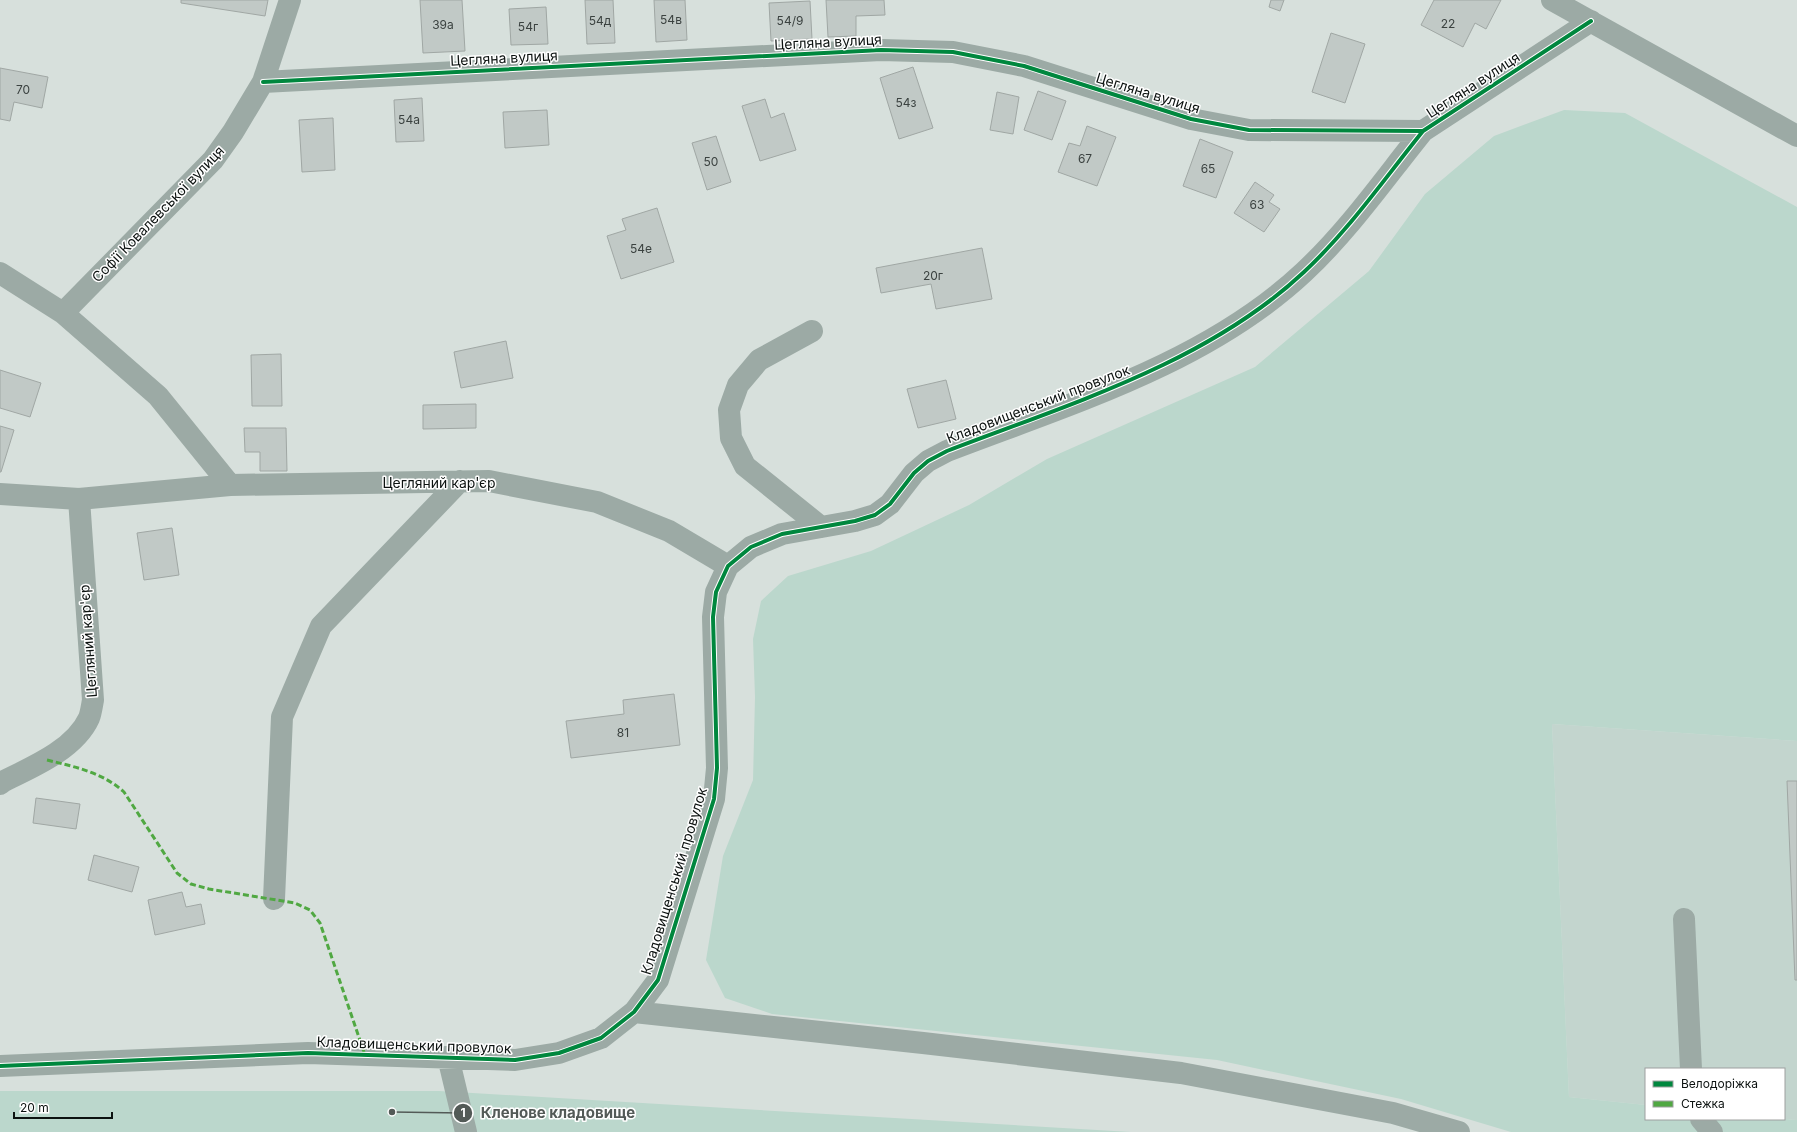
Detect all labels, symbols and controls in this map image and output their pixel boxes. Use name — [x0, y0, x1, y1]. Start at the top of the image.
house number: 54в — [660, 12, 682, 27]
house number: 54д — [589, 13, 612, 28]
house number: 54/9 — [777, 13, 803, 28]
house number: 22 — [1441, 16, 1455, 31]
house number: 39а — [432, 17, 454, 32]
house number: 54г — [518, 19, 538, 34]
street label: Цегляна вулиця — [774, 30, 882, 53]
street label: Цегляна вулиця — [450, 46, 558, 69]
street label: Цегляна вулиця — [1423, 48, 1523, 121]
street label: Цегляна вулиця — [1094, 69, 1202, 116]
house number: 70 — [16, 82, 30, 97]
house number: 54з — [896, 95, 917, 110]
house number: 54а — [398, 112, 420, 127]
street label: Софії Ковалевської вулиця — [88, 142, 227, 285]
house number: 67 — [1078, 151, 1092, 166]
house number: 50 — [704, 154, 718, 169]
house number: 65 — [1201, 161, 1215, 176]
house number: 63 — [1250, 197, 1264, 212]
house number: 54е — [630, 241, 652, 256]
house number: 20г — [923, 268, 943, 283]
street label: Кладовищенський провулок — [944, 361, 1132, 446]
street label: Цегляний кар'єр — [382, 474, 496, 491]
street label: Цегляний кар'єр — [75, 584, 100, 698]
house number: 81 — [617, 725, 629, 740]
street label: Кладовищенський провулок — [637, 785, 710, 977]
street label: Кладовищенський провулок — [316, 1033, 512, 1056]
legend — [1645, 1068, 1785, 1120]
text: Велодоріжка — [1681, 1076, 1758, 1091]
scale bar — [14, 1094, 112, 1120]
text: Стежка — [1681, 1096, 1725, 1111]
callout: Кленове кладовище — [453, 1099, 643, 1126]
text: 20 m — [20, 1100, 49, 1115]
text: Кленове кладовище — [481, 1103, 635, 1122]
text: 1 — [460, 1105, 466, 1120]

